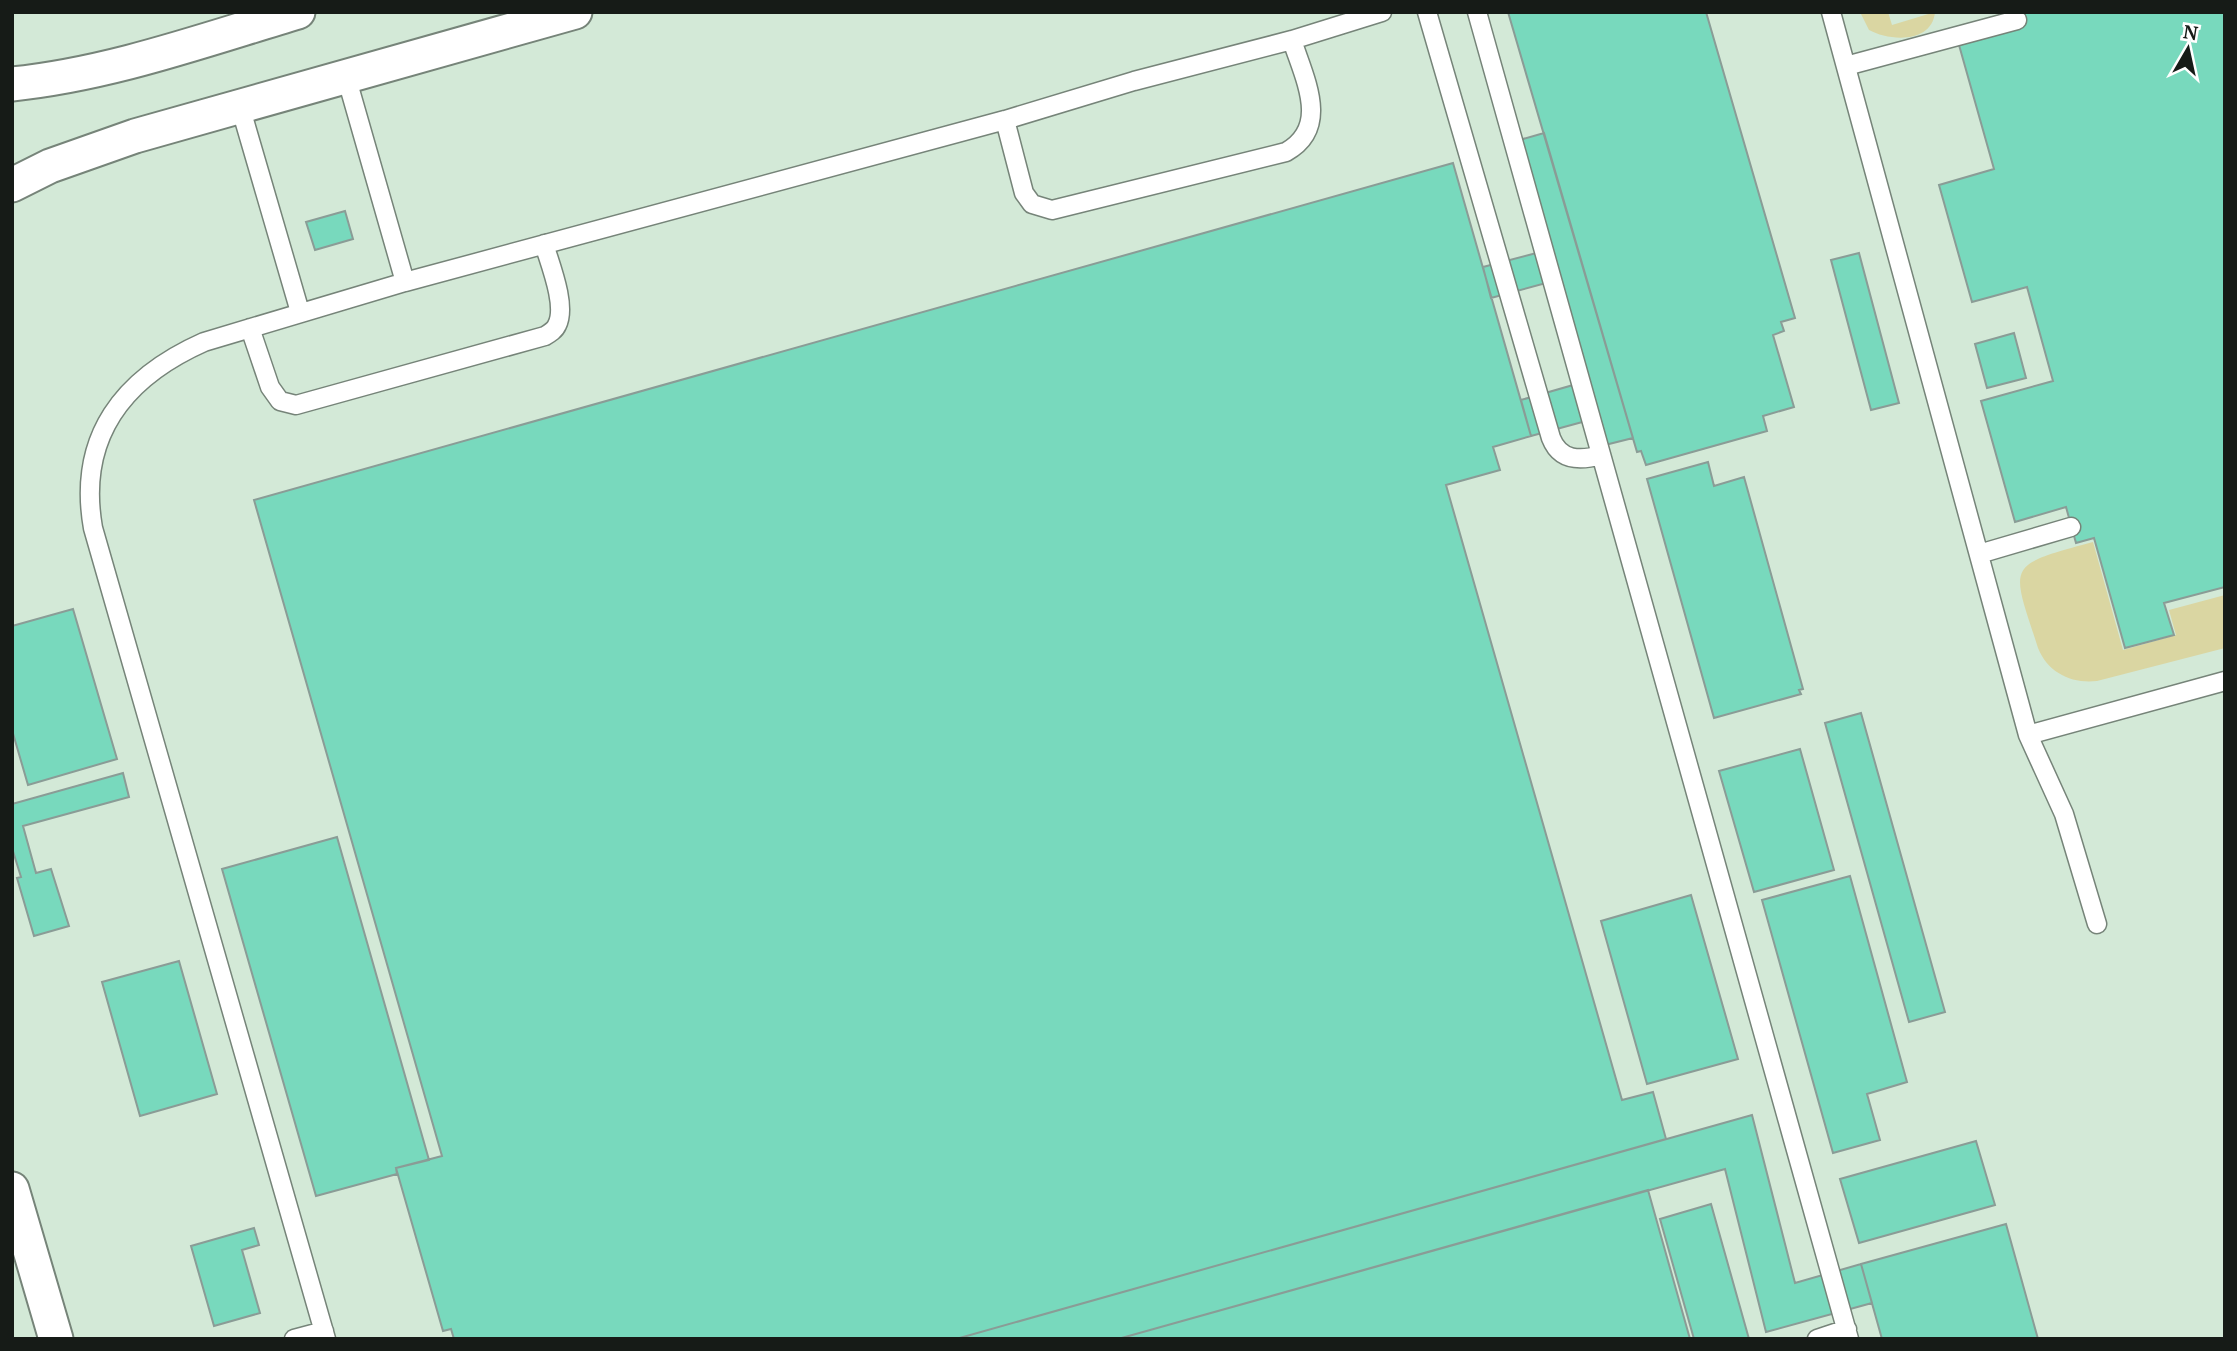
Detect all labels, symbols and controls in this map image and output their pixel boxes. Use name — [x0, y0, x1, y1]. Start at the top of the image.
north arrow — [2153, 14, 2223, 84]
text: N — [2182, 18, 2200, 45]

